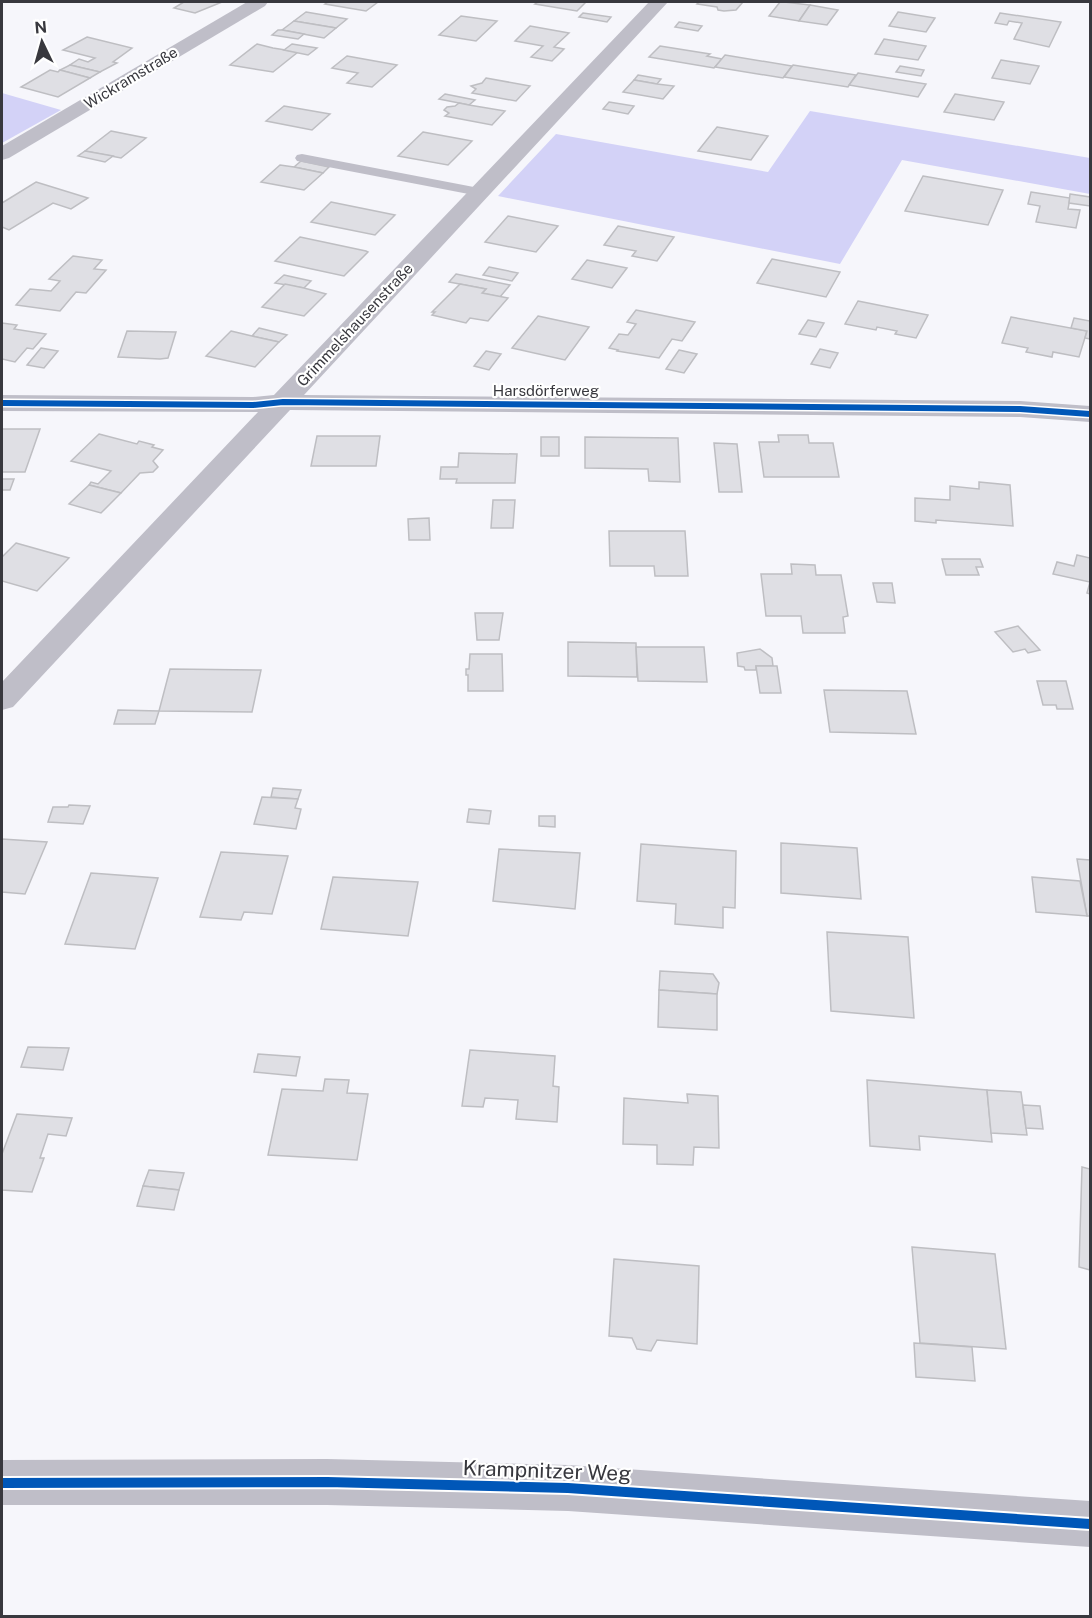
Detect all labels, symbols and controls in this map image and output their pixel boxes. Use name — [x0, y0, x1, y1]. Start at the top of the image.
north arrow — [12, 12, 72, 72]
text: N — [34, 18, 48, 38]
street label: Wickramstraße — [81, 43, 180, 112]
street label: Grimmelshausenstraße — [293, 260, 416, 390]
street label: Harsdörferweg — [493, 382, 599, 399]
street label: Krampnitzer Weg — [462, 1455, 632, 1486]

